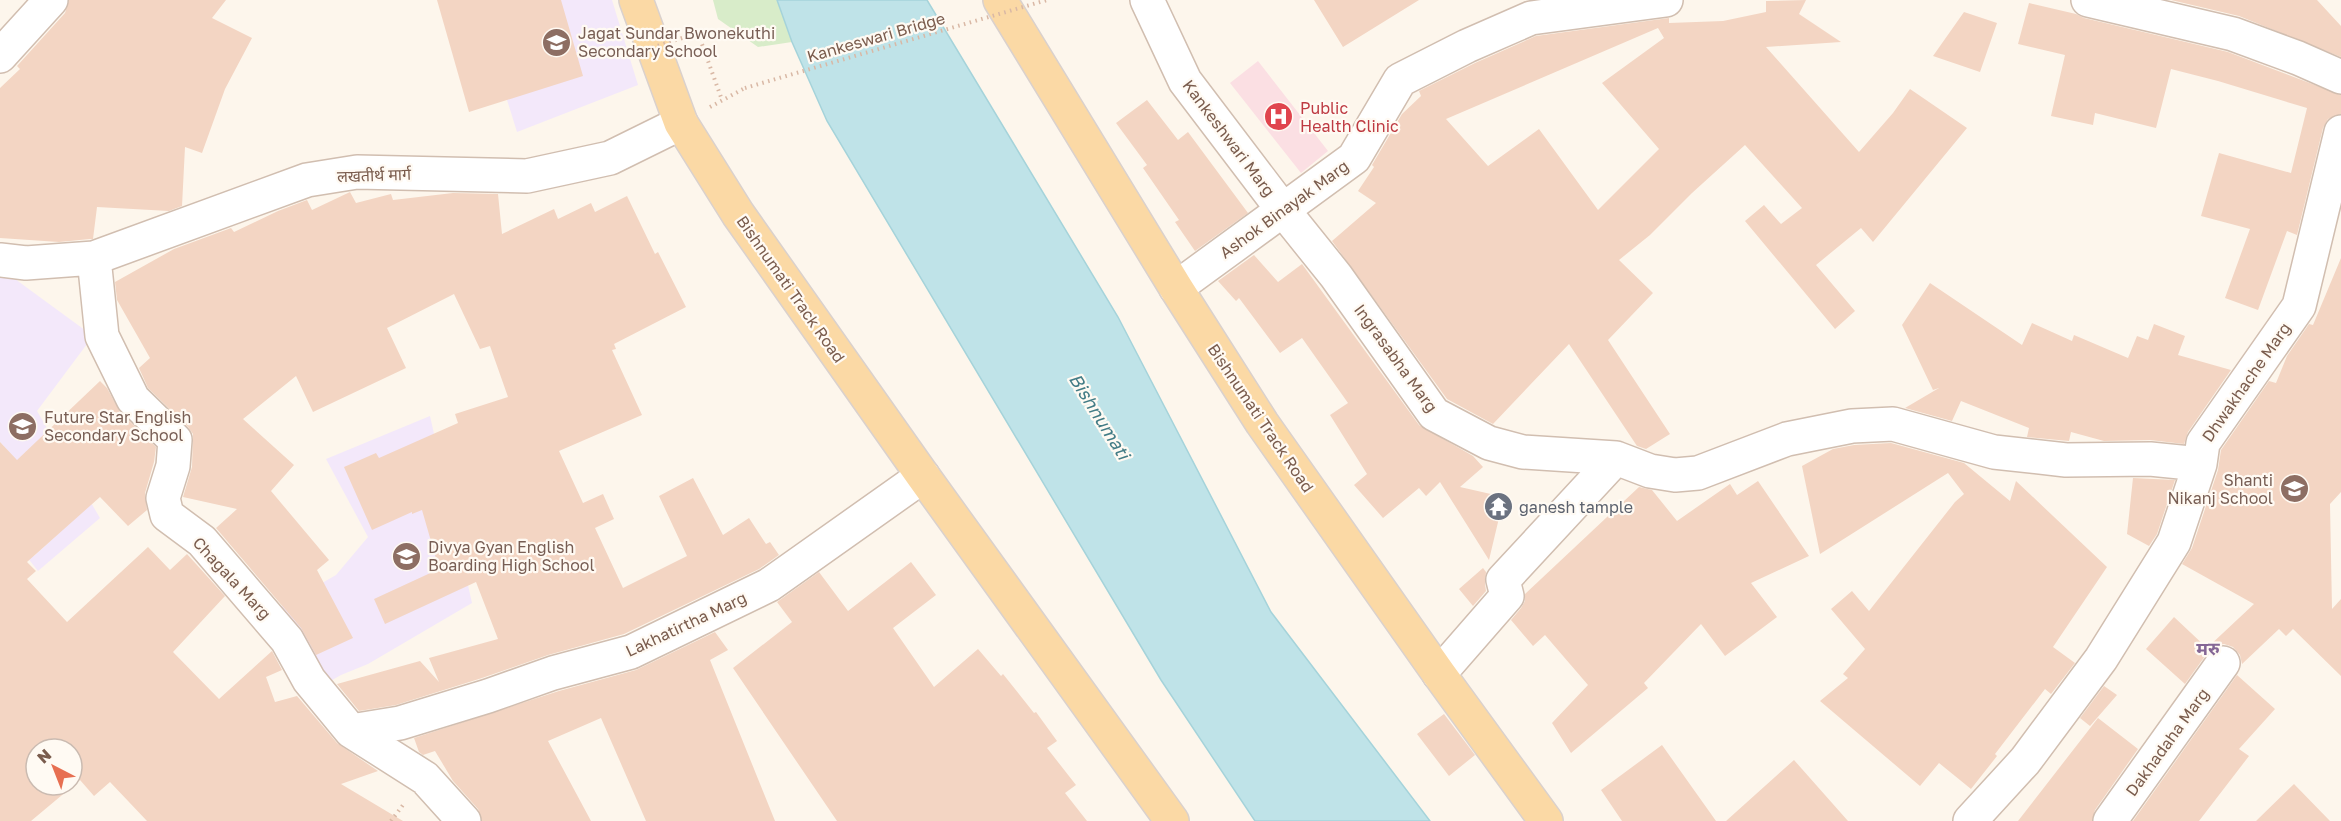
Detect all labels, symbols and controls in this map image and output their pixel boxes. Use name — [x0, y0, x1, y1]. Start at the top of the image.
street label: Kankeswari Bridge — [805, 8, 947, 66]
place label: Jagat Sundar Bwonekuthi Secondary School — [578, 23, 775, 61]
school or university icon: Jagat Sundar Bwonekuthi Secondary School — [541, 26, 573, 58]
street label: Kankeshwari Marg — [1179, 76, 1279, 200]
place label: Public Health Clinic — [1300, 98, 1399, 136]
hospital icon: Public Health Clinic — [1263, 101, 1295, 133]
street label: Ashok Binayak Marg — [1216, 156, 1352, 262]
street label: लखतीर्थ मार्ग — [337, 164, 412, 186]
street label: Bishnumati Track Road — [733, 212, 849, 366]
street label: Ingrasabha Marg — [1350, 300, 1442, 416]
street label: Dhwakhache Marg — [2197, 318, 2295, 446]
street label: Bishnumati Track Road — [1204, 340, 1318, 496]
water label: Bishnumati — [1065, 369, 1136, 465]
place label: Future Star English Secondary School — [44, 407, 191, 445]
school or university icon: Future Star English Secondary School — [7, 410, 39, 442]
place label: Shanti Nikanj School — [2167, 470, 2273, 508]
school or university icon: Shanti Nikanj School — [2278, 473, 2310, 505]
temple icon: ganesh tample — [1482, 491, 1514, 523]
place label: ganesh tample — [1519, 497, 1633, 517]
street label: Chagala Marg — [189, 533, 275, 623]
place label: Divya Gyan English Boarding High School — [428, 537, 595, 575]
school or university icon: Divya Gyan English Boarding High School — [391, 540, 423, 572]
street label: Lakhatirtha Marg — [622, 587, 750, 661]
district label: मरु — [2196, 637, 2220, 659]
street label: Dakhadaha Marg — [2121, 684, 2213, 800]
north arrow — [24, 737, 84, 797]
text: N — [33, 744, 55, 767]

